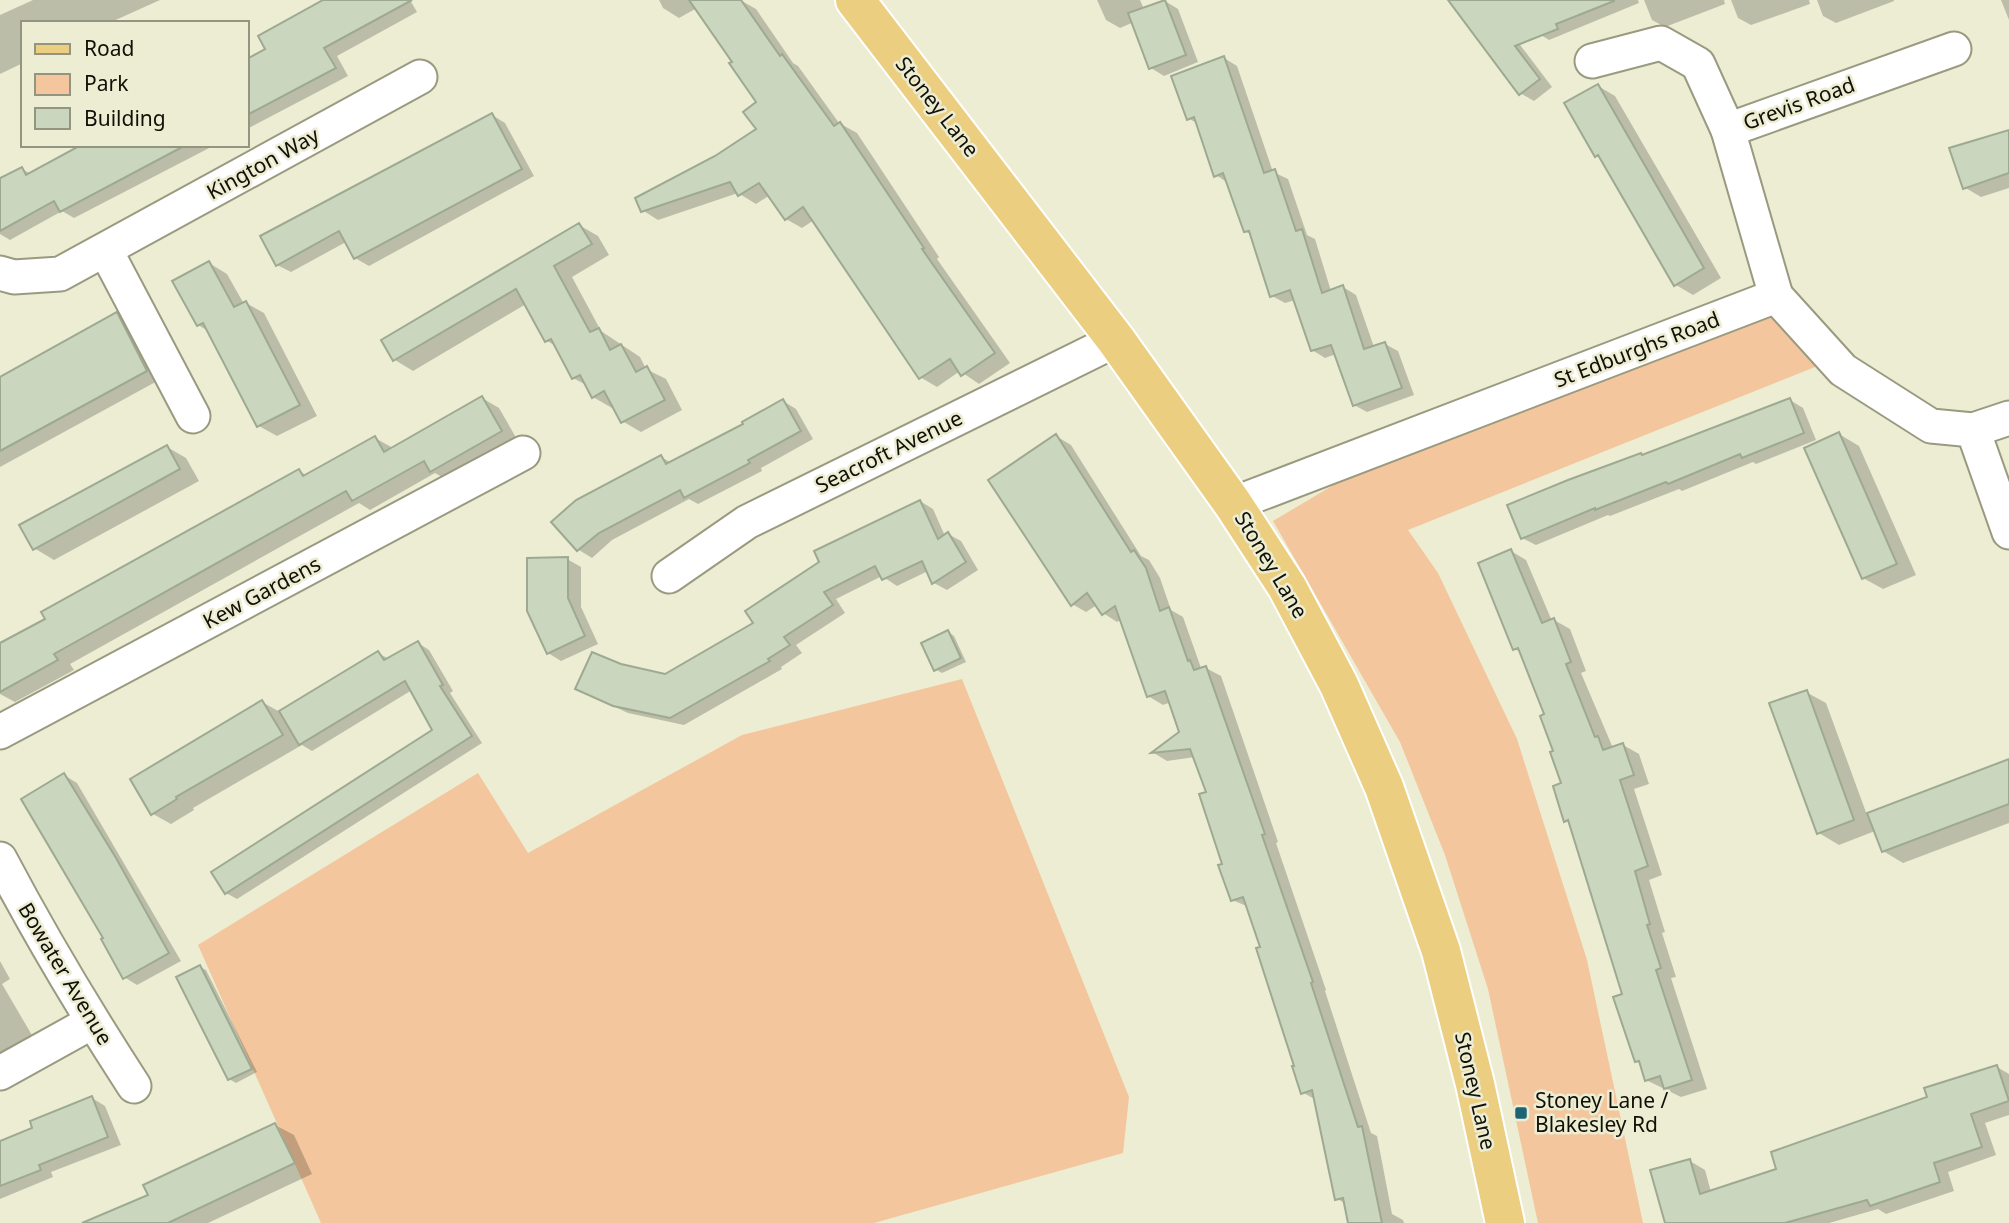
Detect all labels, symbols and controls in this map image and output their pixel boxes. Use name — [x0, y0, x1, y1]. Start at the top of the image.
legend — [21, 21, 248, 147]
text: Road — [84, 34, 134, 62]
street label: Stoney Lane — [890, 50, 986, 162]
text: Park — [84, 69, 129, 97]
street label: Grevis Road — [1739, 70, 1858, 136]
text: Building — [84, 104, 166, 132]
street label: Kington Way — [201, 121, 324, 206]
street label: St Edburghs Road — [1550, 305, 1724, 394]
street label: Seacroft Avenue — [810, 403, 967, 499]
street label: Stoney Lane — [1229, 506, 1315, 623]
street label: Kew Gardens — [198, 549, 325, 635]
street label: Bowater Avenue — [12, 897, 119, 1050]
street label: Stoney Lane — [1449, 1029, 1503, 1152]
place label: Stoney Lane / Blakesley Rd — [1535, 1086, 1668, 1138]
marker: Stoney Lane / Blakesley Rd — [1513, 1105, 1529, 1121]

